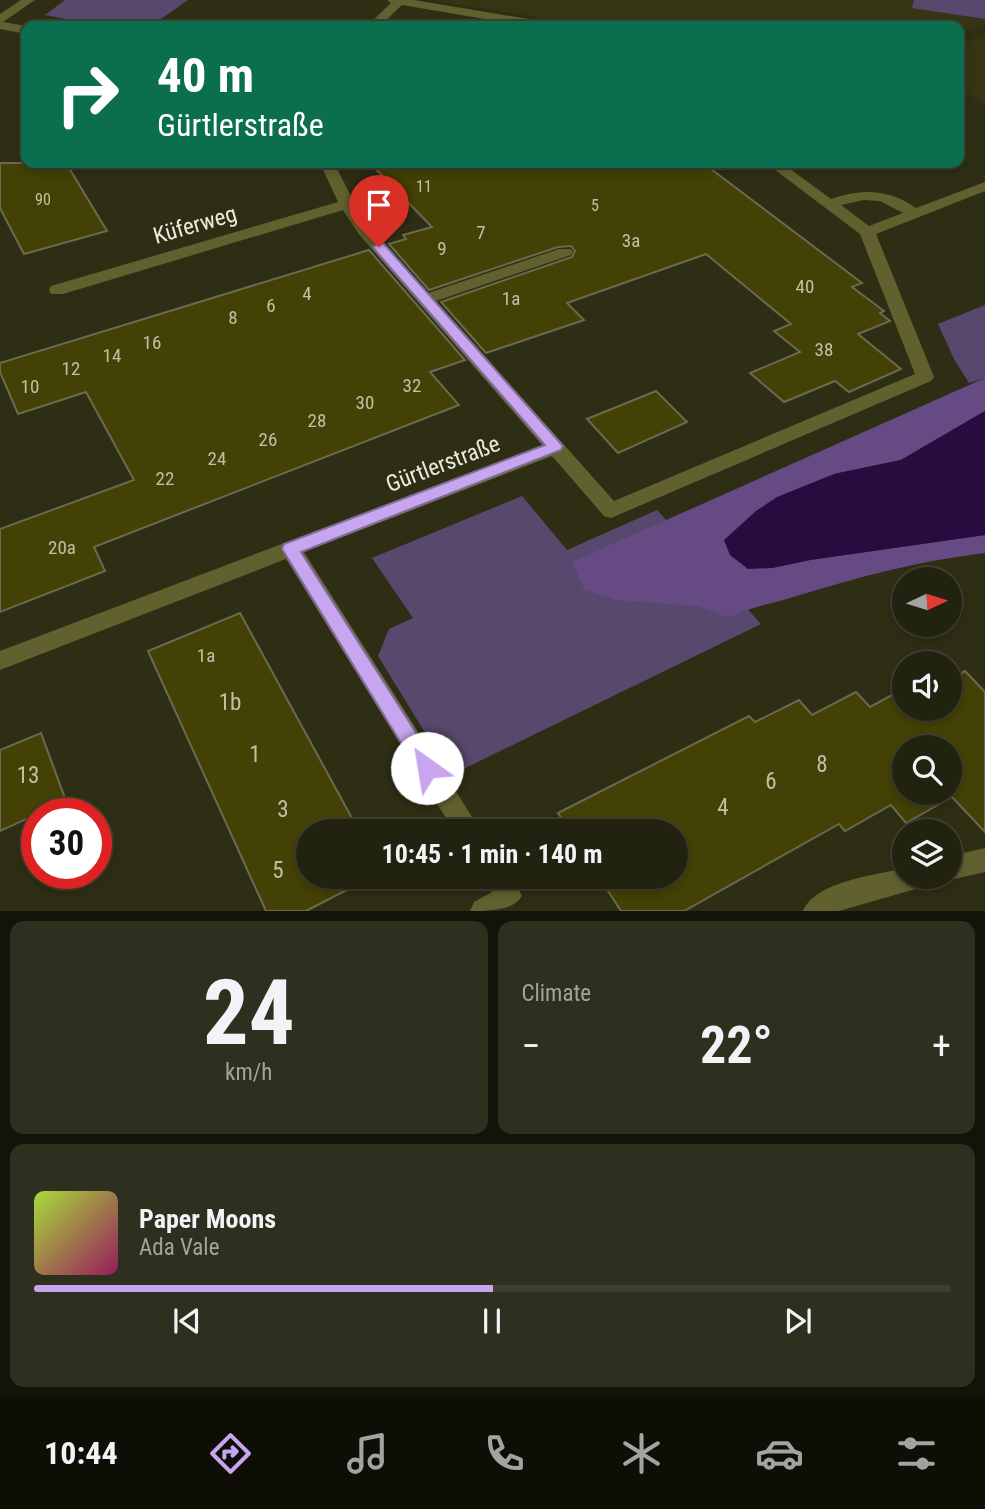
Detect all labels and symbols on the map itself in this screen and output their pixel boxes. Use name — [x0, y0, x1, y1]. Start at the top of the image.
pin — [349, 175, 409, 247]
house number: 11 — [416, 177, 432, 196]
house number: 90 — [35, 190, 51, 209]
house number: 5 — [591, 196, 599, 215]
street label: Küferweg — [150, 200, 240, 250]
house number: 7 — [476, 221, 486, 244]
house number: 3a — [622, 229, 640, 252]
house number: 9 — [437, 237, 447, 260]
house number: 40 — [796, 275, 814, 298]
house number: 4 — [302, 282, 312, 305]
house number: 1a — [502, 287, 520, 310]
house number: 6 — [266, 294, 276, 317]
house number: 8 — [228, 306, 238, 329]
house number: 16 — [143, 331, 161, 354]
house number: 38 — [815, 338, 833, 361]
house number: 14 — [103, 344, 121, 367]
house number: 12 — [62, 357, 80, 380]
house number: 32 — [403, 374, 421, 397]
house number: 10 — [21, 375, 39, 398]
house number: 30 — [356, 391, 374, 414]
house number: 28 — [308, 409, 326, 432]
house number: 26 — [259, 428, 277, 451]
street label: Gürtlerstraße — [382, 430, 504, 498]
house number: 24 — [208, 447, 226, 470]
house number: 22 — [156, 467, 174, 490]
house number: 20a — [48, 536, 76, 559]
north arrow — [892, 567, 962, 637]
house number: 1a — [197, 644, 215, 667]
house number: 1b — [219, 689, 241, 716]
position arrow — [390, 731, 464, 805]
house number: 1 — [249, 741, 261, 768]
house number: 8 — [816, 751, 828, 778]
house number: 13 — [17, 762, 39, 789]
house number: 6 — [765, 768, 777, 795]
house number: 4 — [717, 794, 729, 821]
house number: 3 — [277, 796, 289, 823]
speed limit sign: 30 — [21, 798, 112, 889]
house number: 5 — [272, 857, 284, 884]

